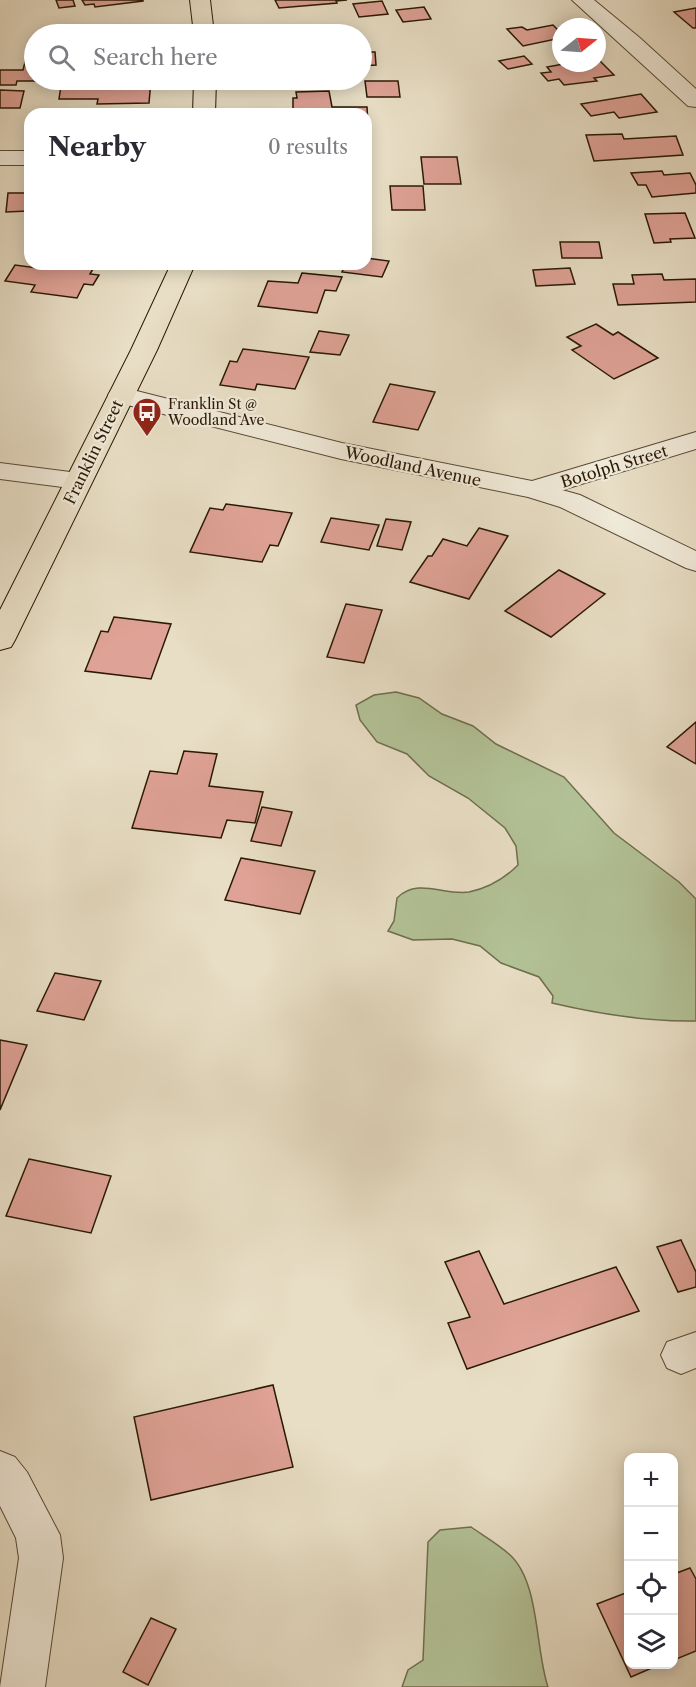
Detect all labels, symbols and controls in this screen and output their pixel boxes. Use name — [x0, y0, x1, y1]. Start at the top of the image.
north arrow — [552, 18, 606, 72]
search box — [24, 24, 372, 90]
icon: search — [45, 41, 78, 74]
text: Search here — [93, 44, 218, 71]
text: Nearby — [48, 131, 146, 163]
text: 0 results — [268, 135, 348, 159]
place label: Franklin St @ Woodland Ave — [167, 395, 265, 429]
street label: Franklin Street — [59, 396, 127, 508]
bus stop icon: Franklin St @ Woodland Ave — [131, 396, 163, 438]
street label: Botolph Street — [558, 440, 670, 492]
street label: Woodland Avenue — [342, 442, 483, 490]
map controls — [624, 1453, 678, 1669]
button: + — [624, 1453, 678, 1507]
button: − — [624, 1507, 678, 1561]
button: locate — [624, 1561, 678, 1615]
button: layers — [624, 1615, 678, 1669]

